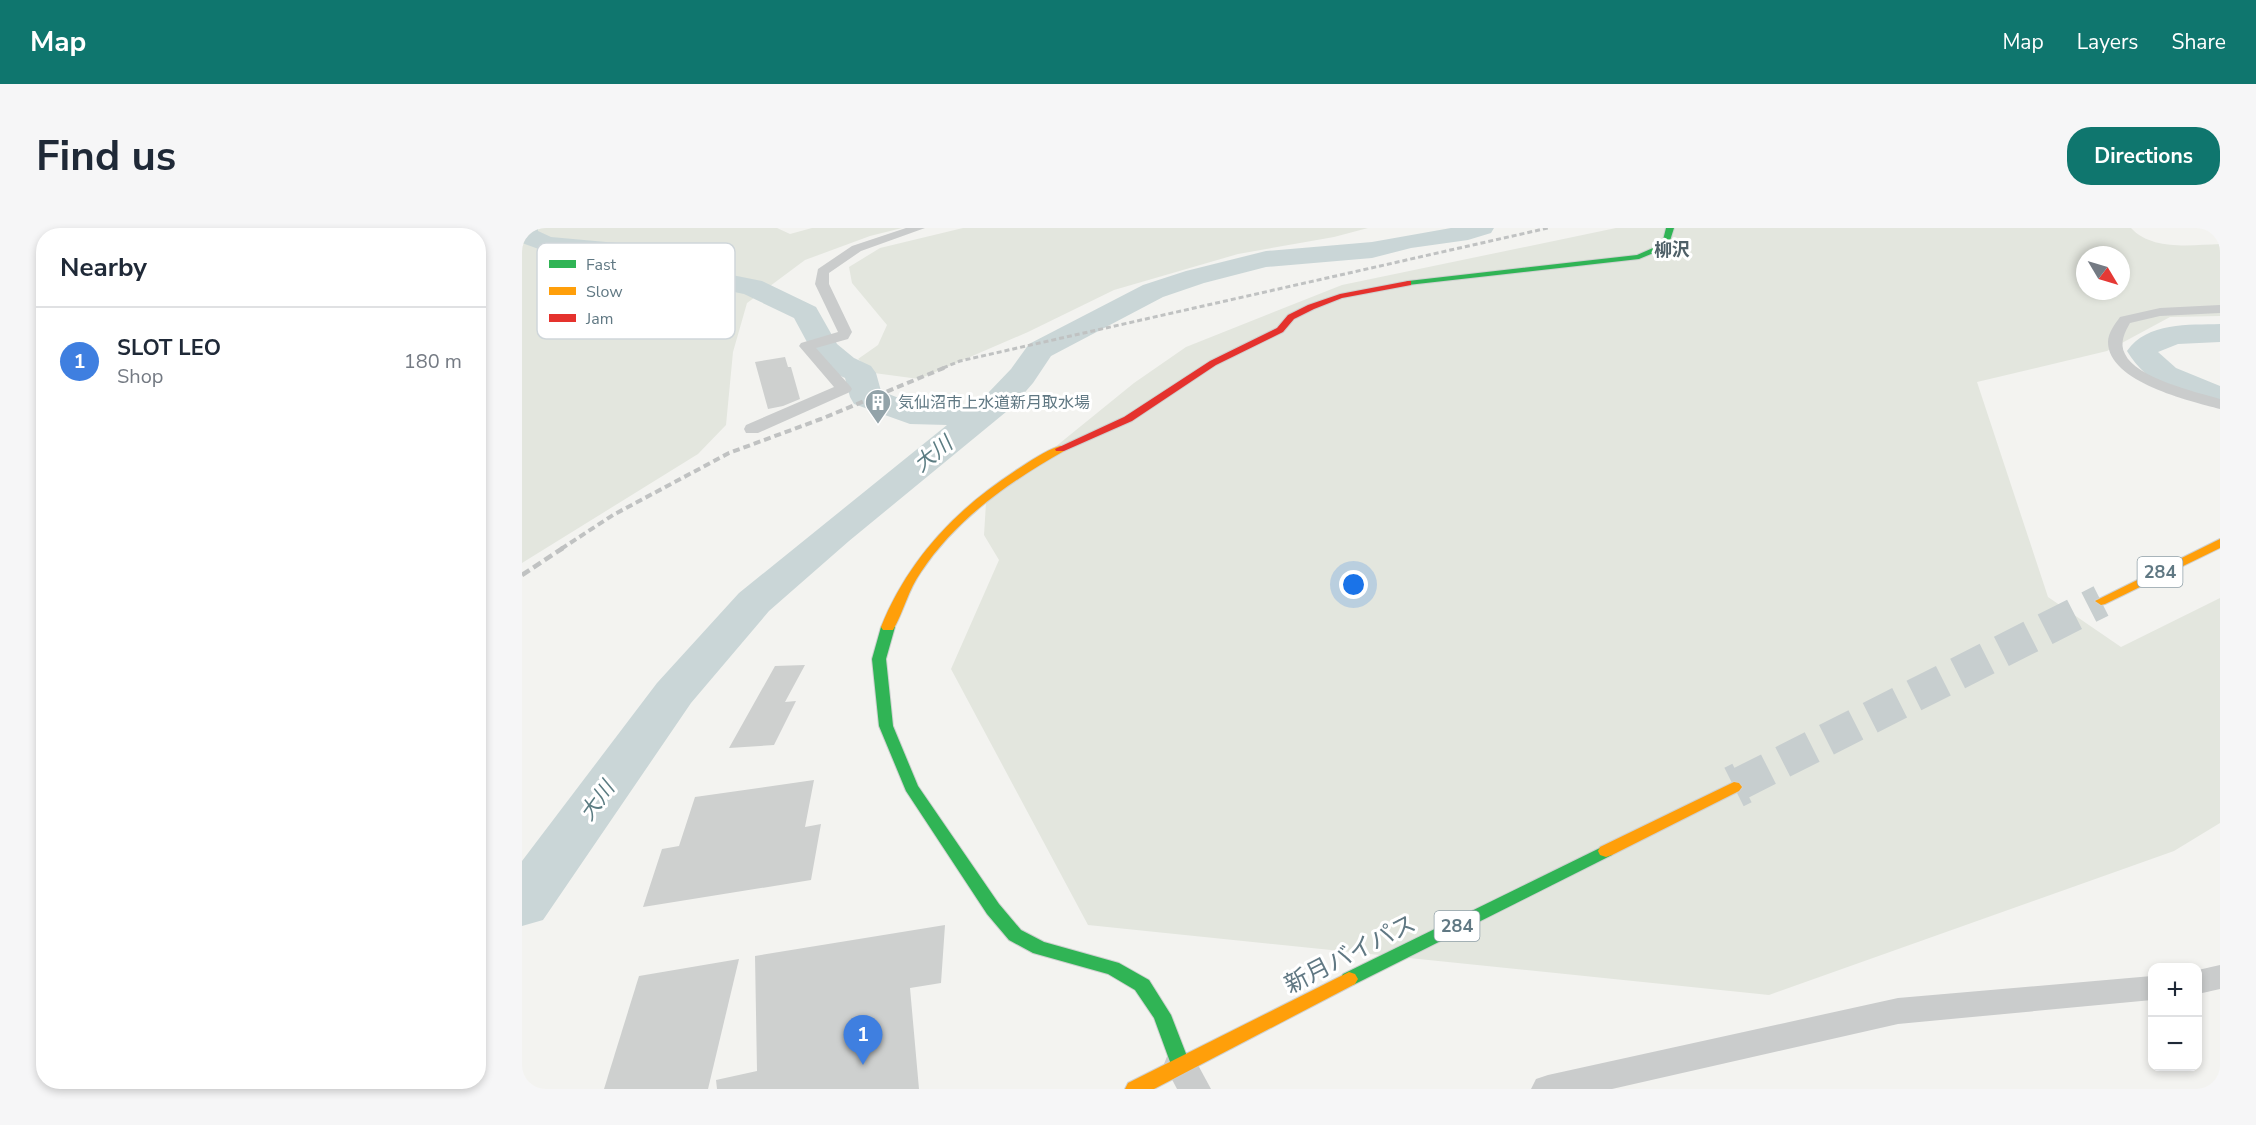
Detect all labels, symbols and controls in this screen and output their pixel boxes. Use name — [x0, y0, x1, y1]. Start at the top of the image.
text: Map — [30, 23, 86, 61]
text: Map — [2002, 28, 2044, 56]
text: Layers — [2077, 28, 2138, 56]
text: Share — [2171, 28, 2226, 56]
button: Directions — [2067, 127, 2220, 185]
text: Find us — [36, 128, 176, 185]
district label: 柳沢 — [1654, 238, 1690, 262]
legend — [537, 243, 735, 339]
north arrow — [2076, 246, 2130, 300]
text: Nearby — [60, 250, 147, 285]
text: Fast — [586, 254, 617, 276]
text: Slow — [586, 281, 623, 303]
text: Jam — [585, 308, 613, 330]
text: SLOT LEO — [117, 333, 221, 363]
text: 1 — [74, 348, 86, 375]
text: 180 m — [404, 348, 462, 375]
text: Shop — [117, 363, 163, 390]
building icon: 気仙沼市上水道新月取水場 — [863, 387, 893, 425]
place label: 気仙沼市上水道新月取水場 — [898, 392, 1090, 414]
water label: 大川 — [908, 429, 960, 478]
road number: 284 — [2138, 557, 2182, 587]
your location — [1339, 570, 1368, 599]
water label: 大川 — [573, 774, 622, 826]
street label: 新月バイパス — [1279, 907, 1421, 1001]
road number: 284 — [1434, 911, 1480, 941]
map controls — [2148, 963, 2202, 1071]
button: + — [2148, 963, 2202, 1017]
pin: 1 — [844, 1016, 882, 1065]
button: − — [2148, 1017, 2202, 1071]

